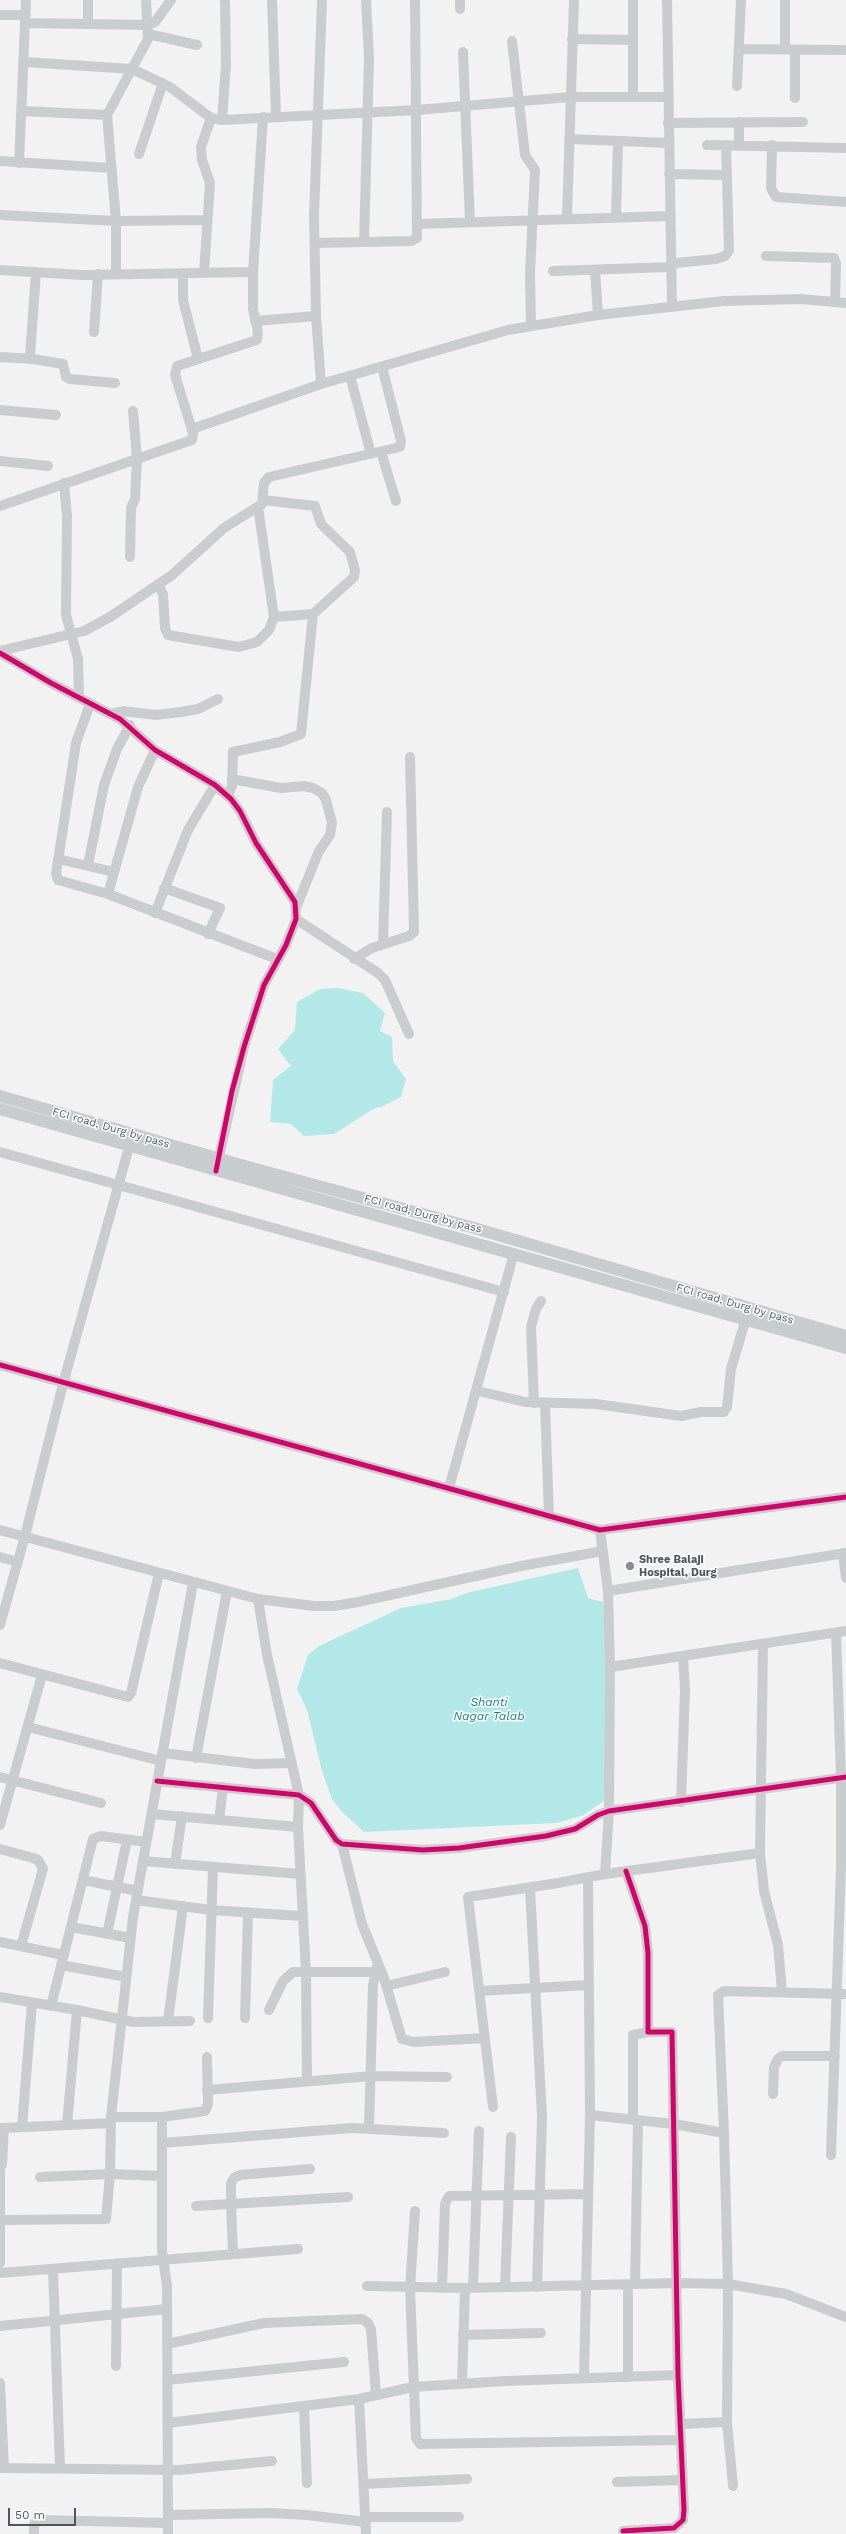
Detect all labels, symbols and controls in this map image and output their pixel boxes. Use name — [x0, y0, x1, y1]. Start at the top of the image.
street label: FCI road, Durg by pass — [51, 1105, 171, 1151]
street label: FCI road, Durg by pass — [363, 1192, 483, 1236]
street label: FCI road, Durg by pass — [675, 1281, 795, 1327]
place label: Shree Balaji Hospital, Durg — [639, 1553, 717, 1579]
marker: Shree Balaji Hospital, Durg — [624, 1560, 636, 1572]
water label: Shanti Nagar Talab — [453, 1695, 525, 1723]
scale bar — [10, 2500, 78, 2526]
text: 50 m — [15, 2508, 45, 2522]

